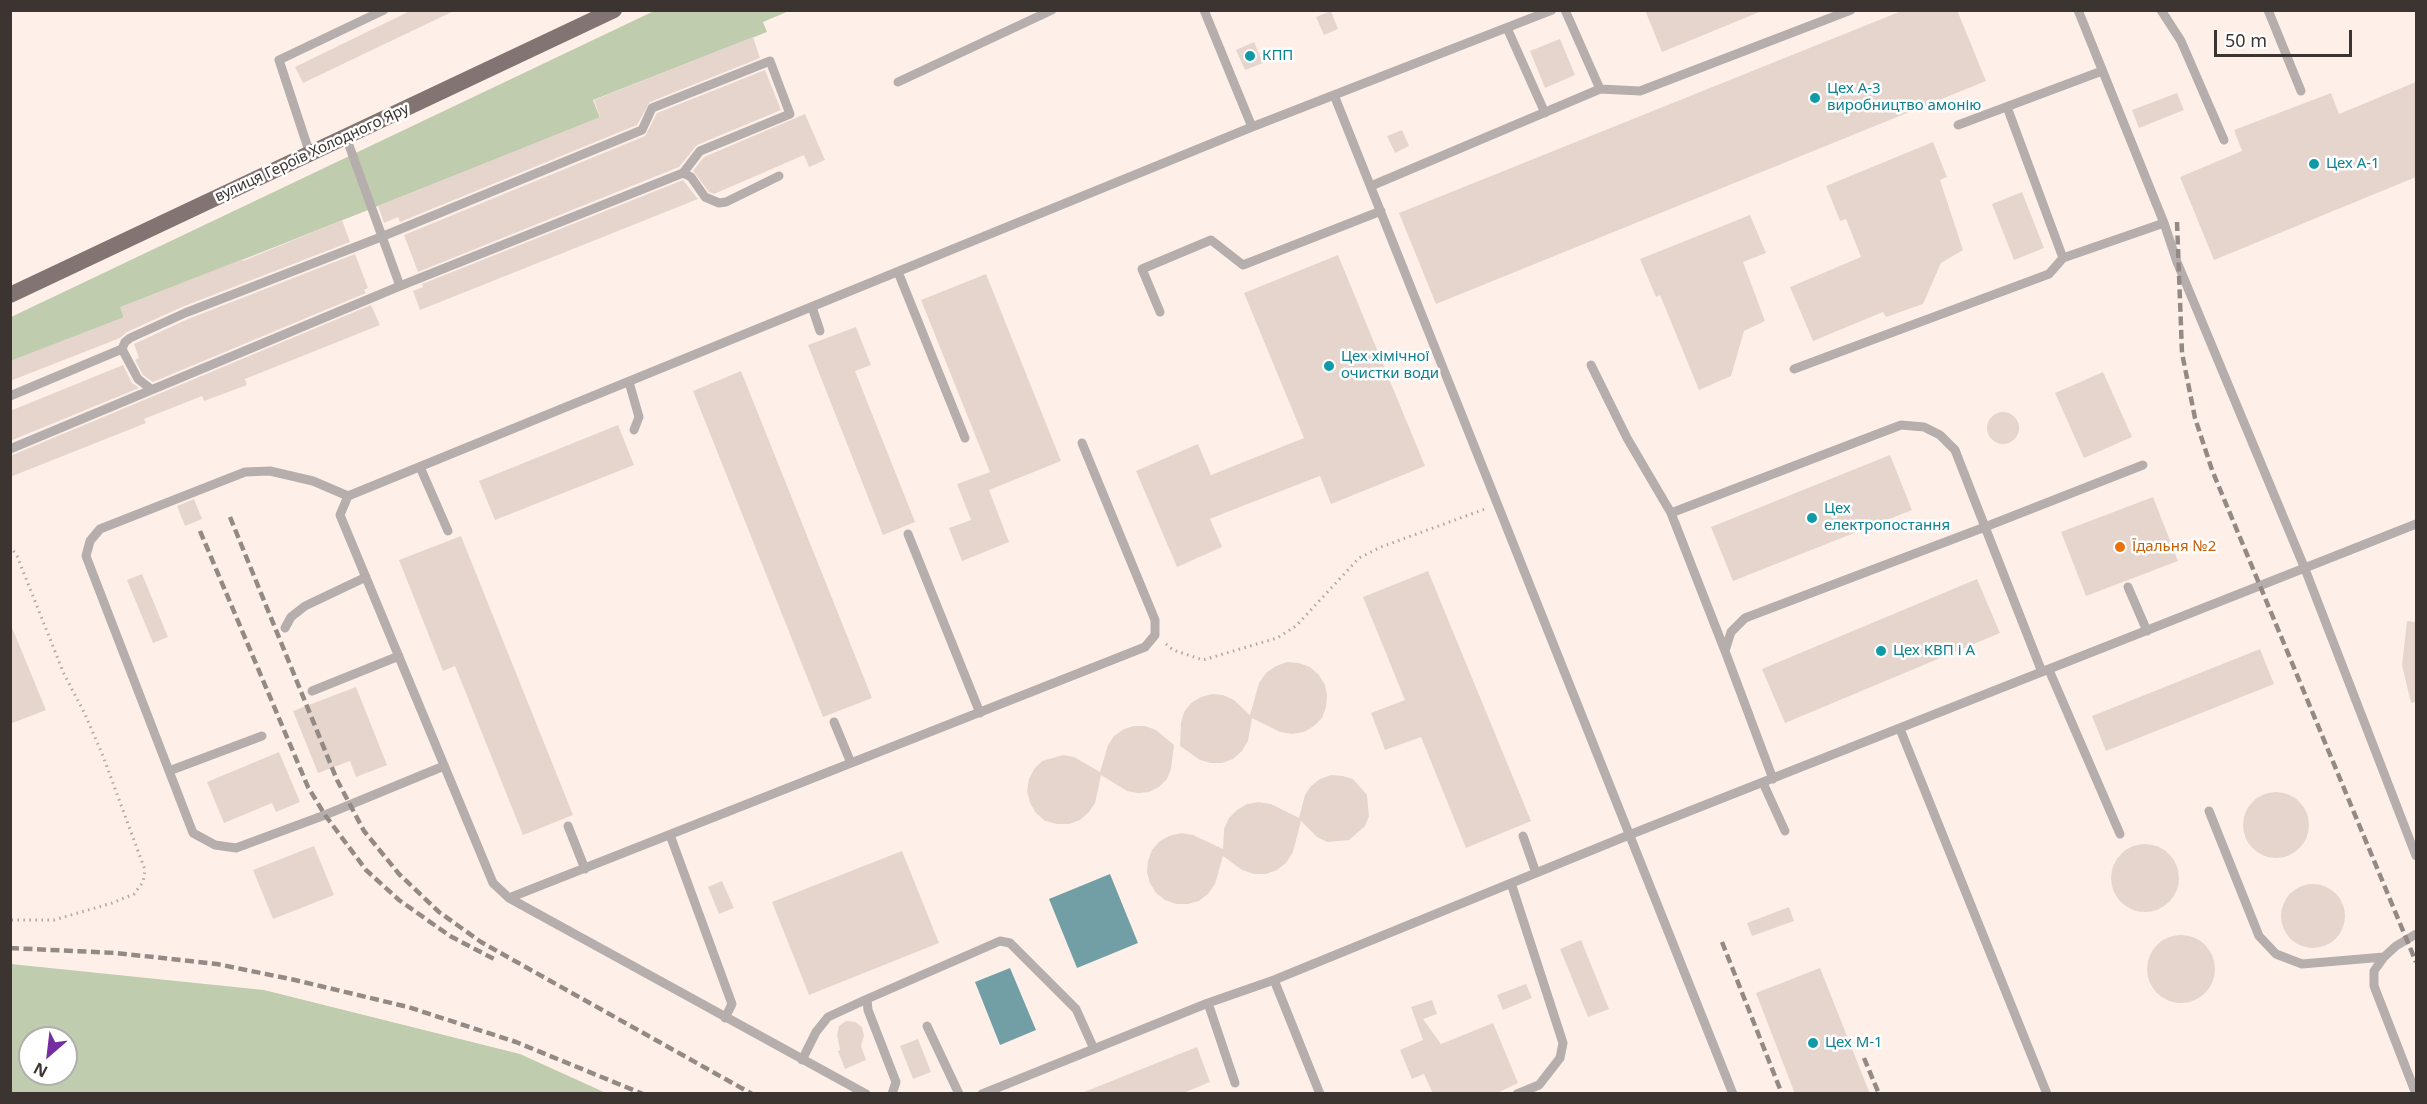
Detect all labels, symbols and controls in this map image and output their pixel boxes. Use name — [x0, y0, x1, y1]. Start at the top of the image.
scale bar — [2217, 18, 2355, 56]
text: 50 m — [2225, 28, 2267, 52]
place label: КПП — [1262, 47, 1293, 65]
marker: КПП — [1243, 49, 1257, 63]
place label: Цех А-3 виробництво амонію — [1827, 80, 1981, 115]
marker: Цех А-3 виробництво амонію — [1808, 91, 1822, 105]
street label: вулиця Героїв Холодного Яру — [212, 100, 412, 206]
place label: Цех А-1 — [2326, 155, 2380, 173]
marker: Цех А-1 — [2307, 157, 2321, 171]
place label: Цех хімічної очистки води — [1341, 348, 1439, 383]
marker: Цех хімічної очистки води — [1322, 359, 1336, 373]
place label: Цех електропостання — [1824, 500, 1950, 535]
marker: Цех електропостання — [1805, 511, 1819, 525]
place label: Їдальня №2 — [2132, 538, 2216, 556]
marker: Їдальня №2 — [2113, 540, 2127, 554]
place label: Цех КВП і А — [1893, 642, 1975, 660]
marker: Цех КВП і А — [1874, 644, 1888, 658]
north arrow — [18, 1026, 78, 1086]
place label: Цех М-1 — [1825, 1034, 1883, 1052]
marker: Цех М-1 — [1806, 1036, 1820, 1050]
text: N — [30, 1057, 51, 1083]

